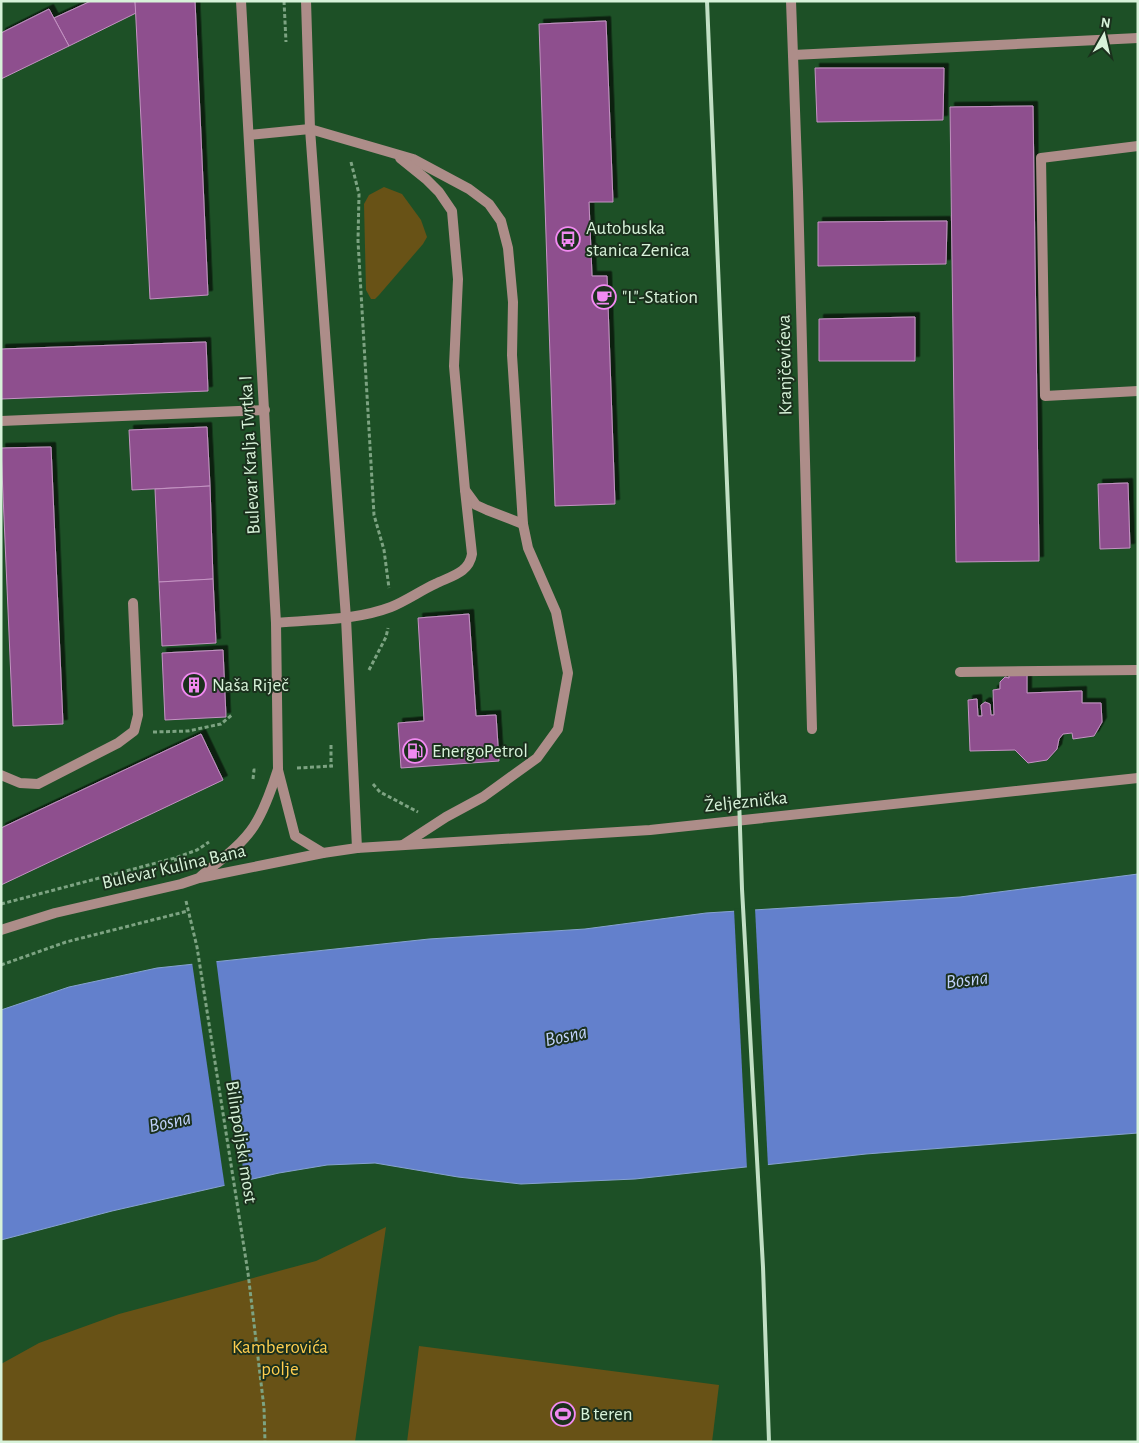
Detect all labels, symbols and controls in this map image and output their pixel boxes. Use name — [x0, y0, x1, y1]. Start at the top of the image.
north arrow — [1079, 10, 1129, 60]
text: N — [1100, 16, 1111, 31]
place label: Autobuska stanica Zenica — [586, 219, 690, 260]
bus stop icon: Autobuska stanica Zenica — [555, 226, 581, 252]
cafe icon: "L"-Station — [591, 284, 617, 310]
place label: "L"-Station — [622, 288, 698, 307]
street label: Kranjčevićeva — [775, 314, 795, 416]
street label: Bulevar Kralja Tvrtka I — [236, 375, 264, 535]
building icon: Naša Riječ — [181, 672, 207, 698]
place label: Naša Riječ — [212, 676, 289, 695]
fuel station icon: EnergoPetrol — [402, 738, 428, 764]
place label: EnergoPetrol — [432, 742, 528, 761]
street label: Željeznička — [703, 786, 789, 816]
street label: Bulevar Kulina Bana — [100, 841, 248, 893]
water label: Bosna — [945, 967, 989, 993]
water label: Bosna — [543, 1022, 589, 1050]
street label: Bilinpoljski most — [222, 1079, 260, 1205]
water label: Bosna — [147, 1108, 193, 1136]
park label: Kamberovića polje — [232, 1338, 328, 1379]
sports icon: B teren — [550, 1401, 576, 1427]
place label: B teren — [580, 1405, 633, 1424]

